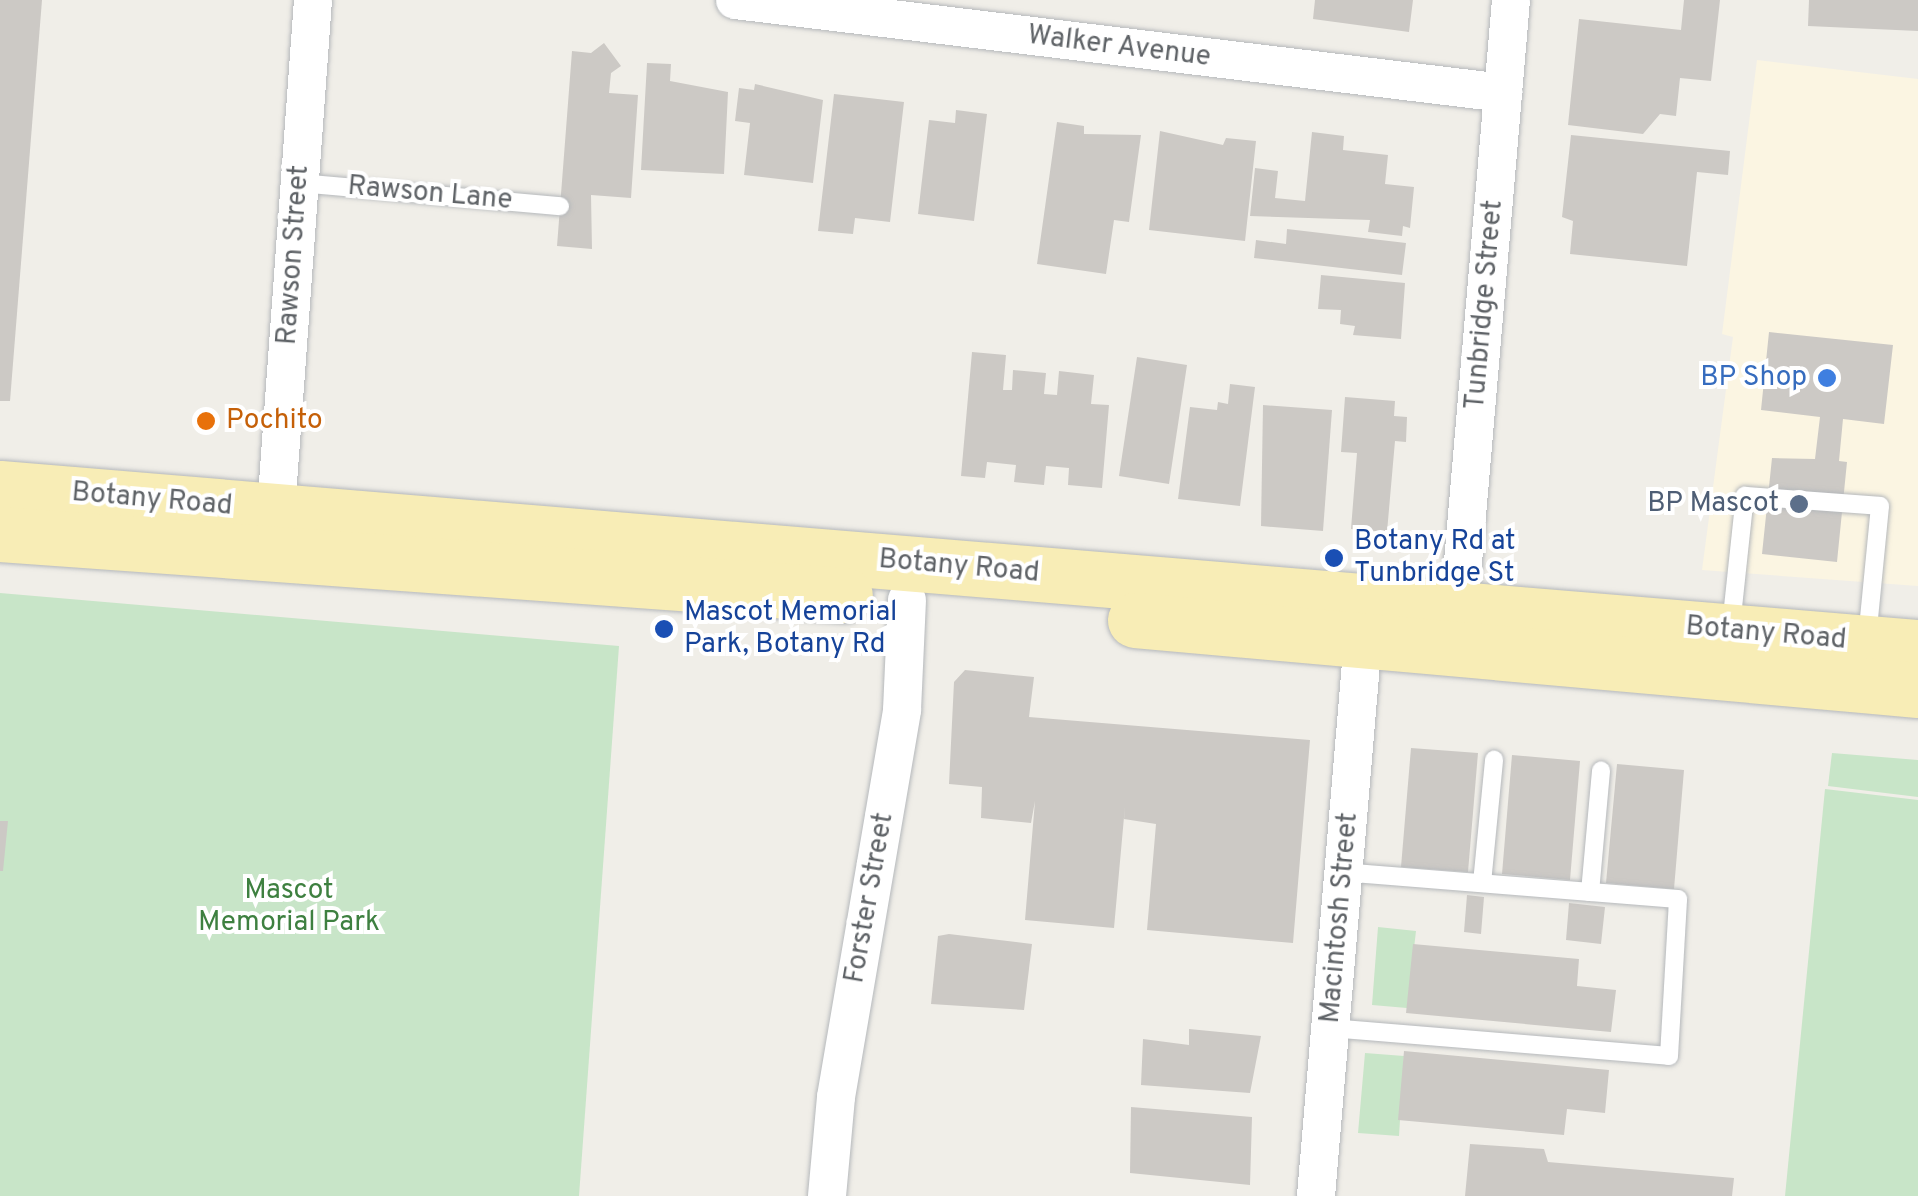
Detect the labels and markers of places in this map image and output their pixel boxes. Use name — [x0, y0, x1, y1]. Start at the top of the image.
place label: BP Shop — [1700, 361, 1807, 395]
marker: BP Shop — [1816, 367, 1838, 389]
place label: Pochito — [226, 404, 323, 438]
marker: Pochito — [195, 410, 217, 432]
place label: BP Mascot — [1647, 487, 1779, 521]
marker: BP Mascot — [1788, 493, 1810, 515]
place label: Botany Rd at Tunbridge St — [1354, 525, 1516, 591]
marker: Botany Rd at Tunbridge St — [1323, 547, 1345, 569]
place label: Mascot Memorial Park, Botany Rd — [684, 596, 897, 662]
marker: Mascot Memorial Park, Botany Rd — [653, 618, 675, 640]

